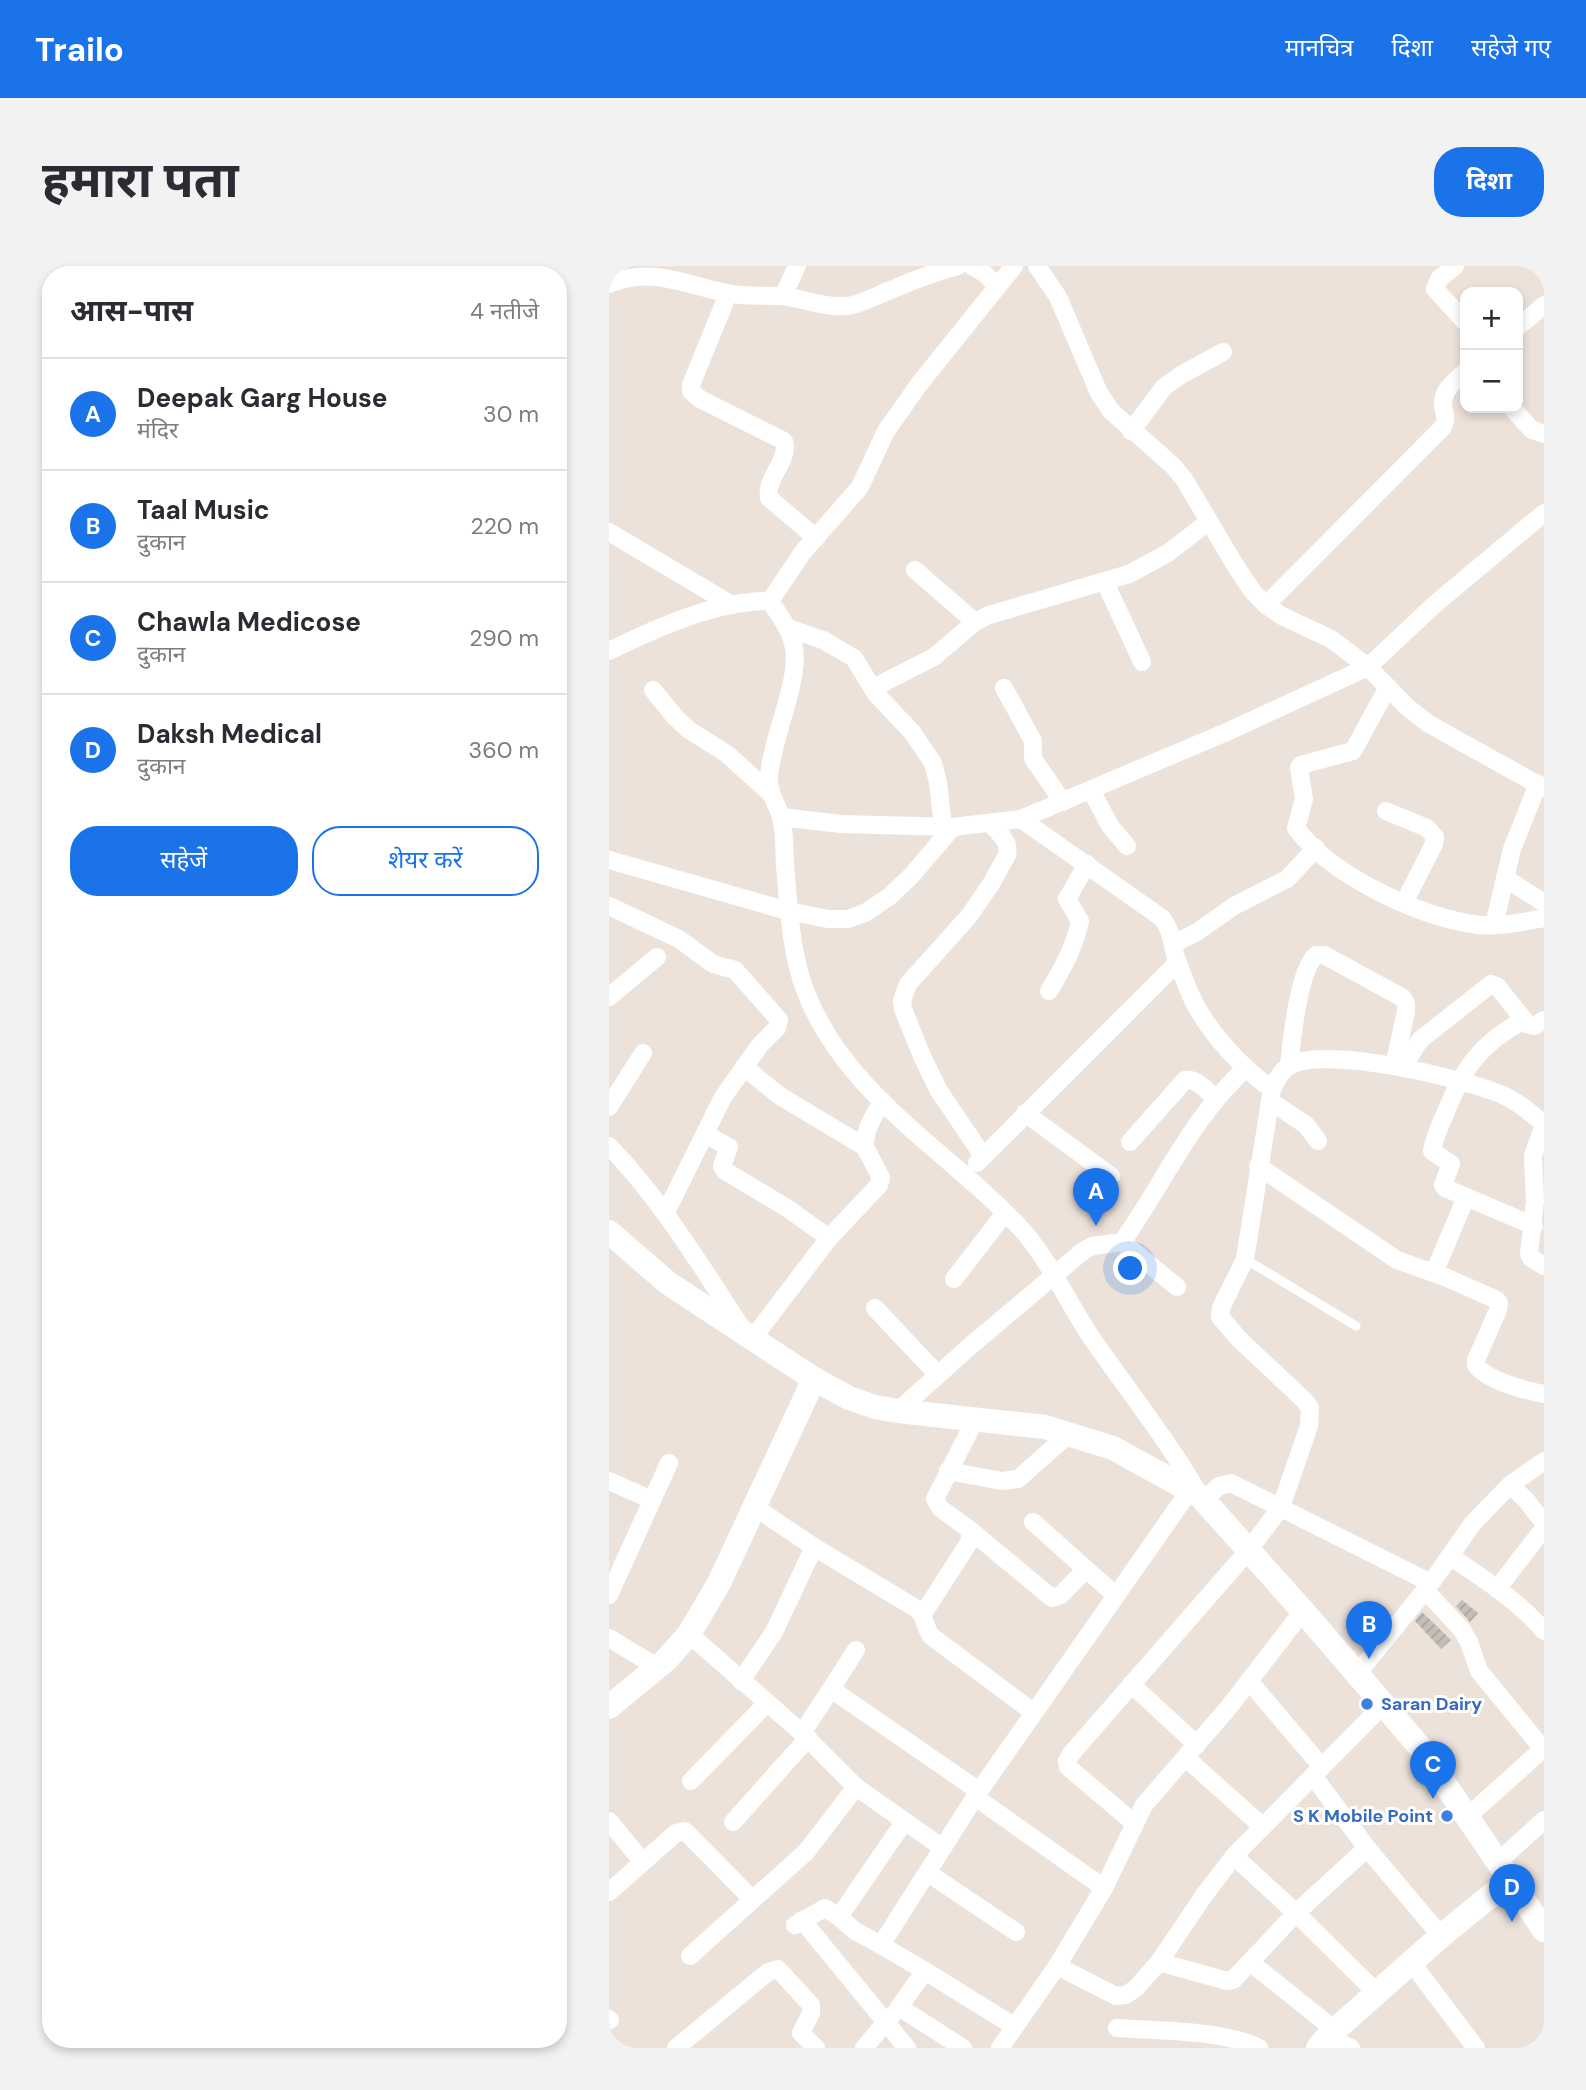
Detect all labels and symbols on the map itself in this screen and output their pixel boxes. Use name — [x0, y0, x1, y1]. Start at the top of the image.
pin: A — [1073, 1168, 1119, 1226]
your location — [1113, 1251, 1147, 1285]
pin: B — [1346, 1601, 1392, 1659]
place label: Saran Dairy — [1381, 1692, 1482, 1716]
marker: Saran Dairy — [1359, 1696, 1375, 1712]
pin: C — [1410, 1741, 1456, 1799]
place label: S K Mobile Point — [1293, 1804, 1433, 1828]
marker: S K Mobile Point — [1439, 1808, 1455, 1824]
pin: D — [1489, 1864, 1535, 1922]

